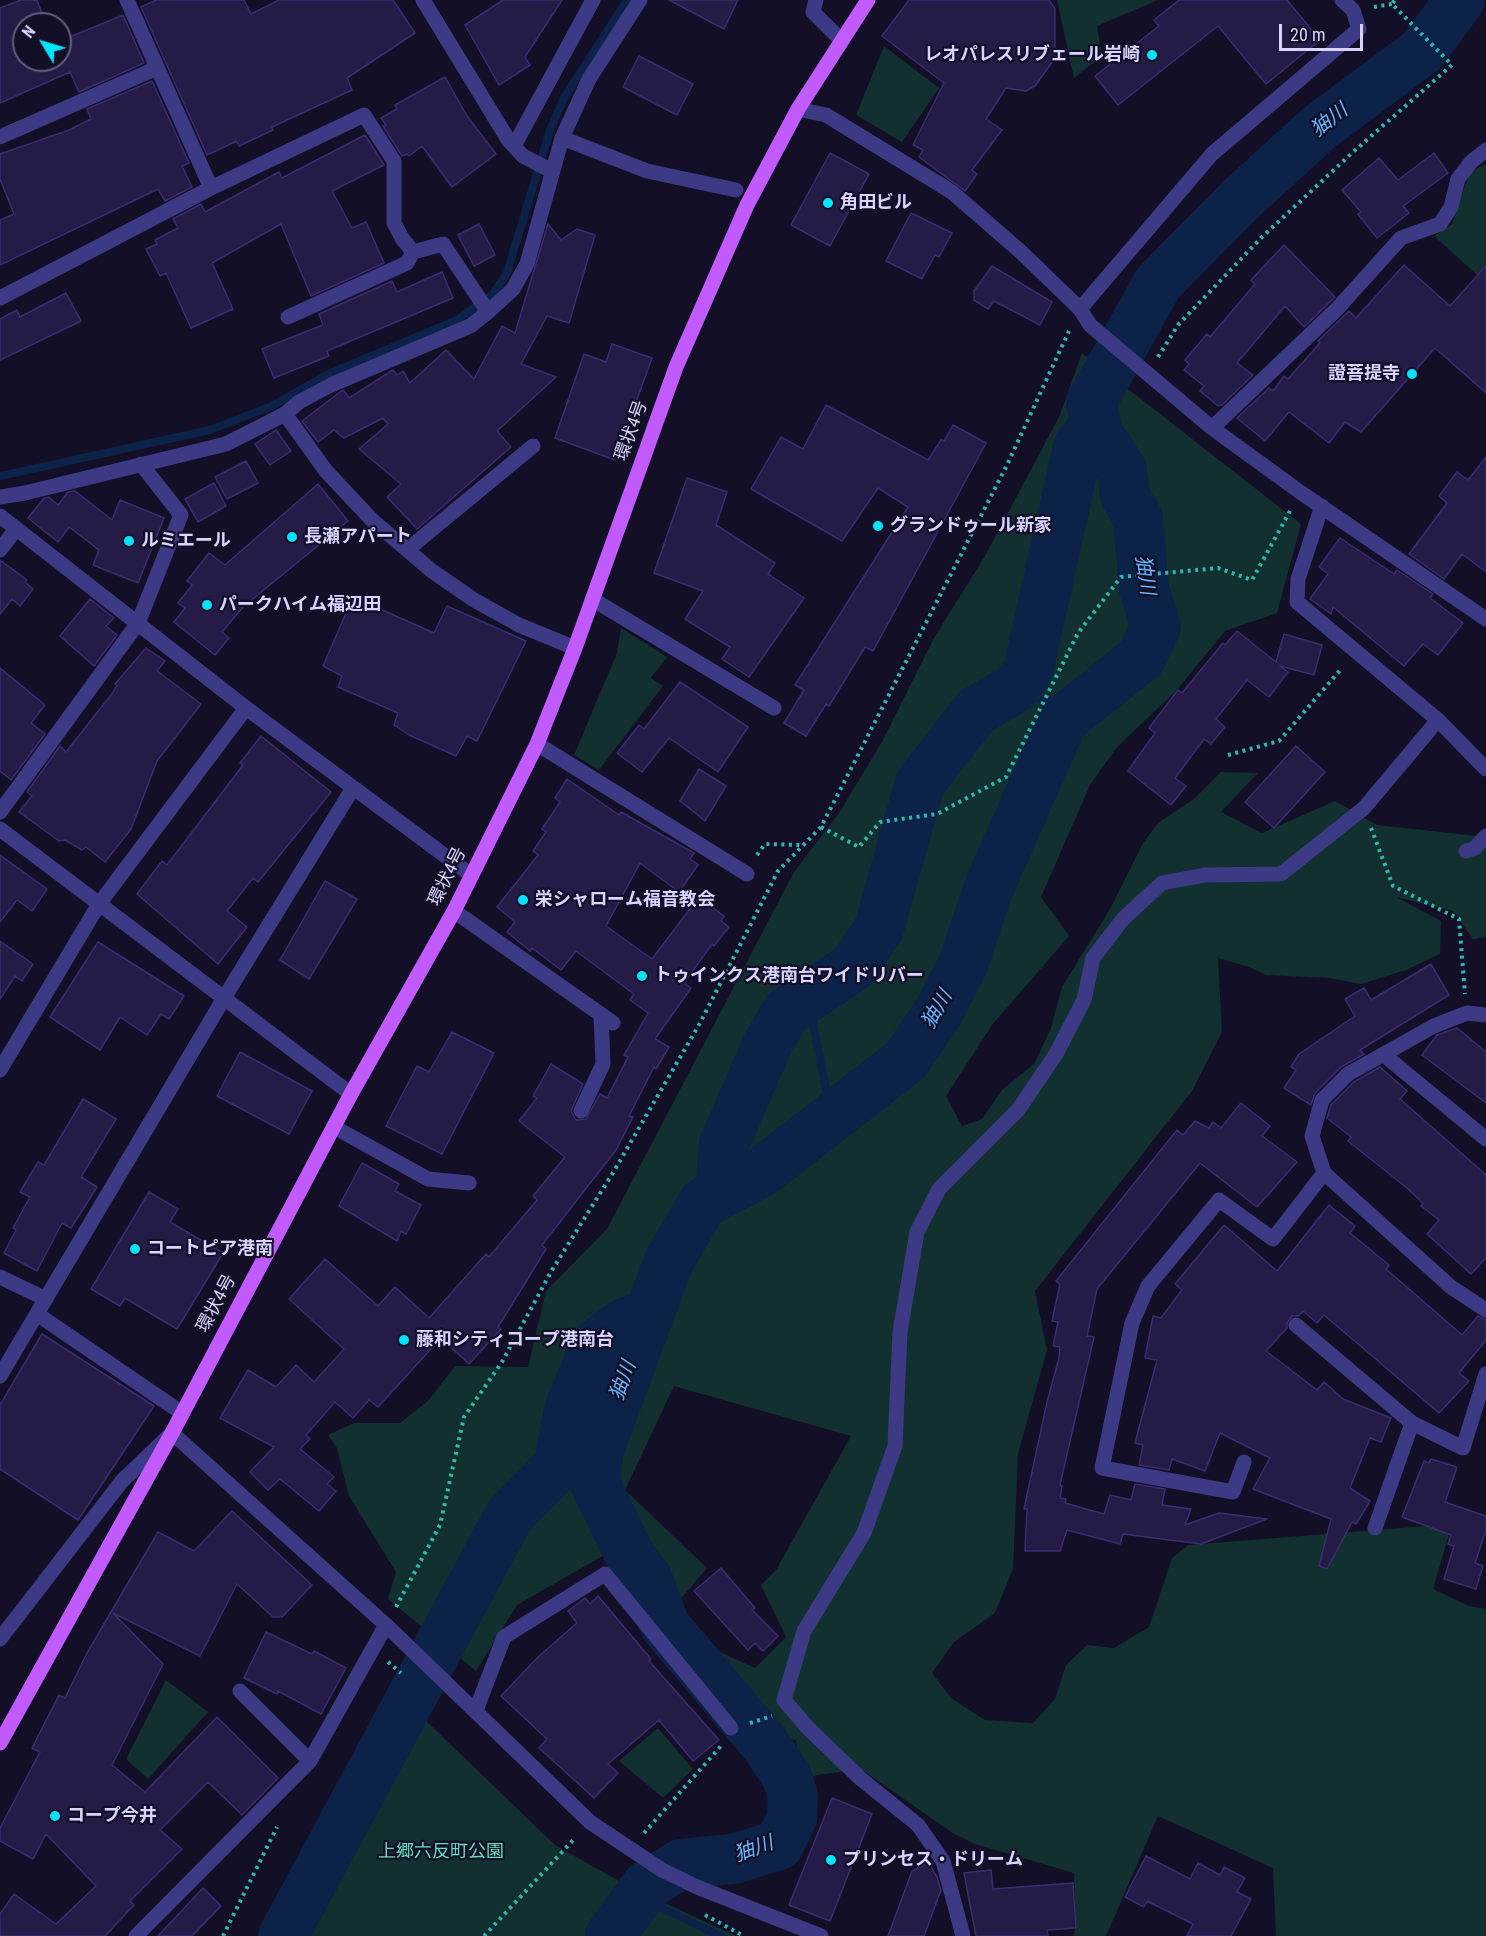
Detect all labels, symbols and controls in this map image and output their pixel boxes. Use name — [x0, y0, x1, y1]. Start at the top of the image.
north arrow — [12, 12, 72, 72]
scale bar — [1282, 12, 1366, 50]
text: N — [18, 22, 39, 42]
text: 20 m — [1290, 24, 1325, 45]
place label: レオパレスリブェール岩崎 — [924, 44, 1140, 66]
marker: レオパレスリブェール岩崎 — [1145, 48, 1159, 62]
water label: 㹨川 — [1307, 99, 1353, 143]
place label: 角田ビル — [840, 192, 912, 214]
marker: 角田ビル — [821, 196, 835, 210]
place label: 證菩提寺 — [1328, 363, 1400, 385]
marker: 證菩提寺 — [1405, 367, 1419, 381]
street label: 環状4号 — [611, 398, 653, 464]
place label: グランドゥール新家 — [890, 515, 1052, 537]
marker: グランドゥール新家 — [871, 519, 885, 533]
place label: 長瀬アパート — [304, 526, 412, 548]
place label: ルミエール — [141, 530, 231, 552]
marker: 長瀬アパート — [285, 530, 299, 544]
marker: ルミエール — [122, 534, 136, 548]
water label: 㹨川 — [1129, 554, 1159, 596]
place label: パークハイム福辺田 — [219, 594, 381, 616]
marker: パークハイム福辺田 — [200, 598, 214, 612]
street label: 環状4号 — [425, 844, 471, 910]
place label: 栄シャローム福音教会 — [535, 889, 715, 911]
marker: 栄シャローム福音教会 — [516, 893, 530, 907]
place label: トゥインクス港南台ワイドリバー — [654, 965, 924, 987]
marker: トゥインクス港南台ワイドリバー — [635, 969, 649, 983]
water label: 㹨川 — [918, 987, 958, 1033]
place label: コートピア港南 — [147, 1238, 273, 1260]
marker: コートピア港南 — [128, 1242, 142, 1256]
street label: 環状4号 — [193, 1271, 241, 1337]
place label: 藤和シティコープ港南台 — [416, 1329, 614, 1351]
marker: 藤和シティコープ港南台 — [397, 1333, 411, 1347]
water label: 㹨川 — [606, 1358, 642, 1404]
place label: コープ今井 — [67, 1805, 157, 1827]
marker: コープ今井 — [48, 1809, 62, 1823]
water label: 㹨川 — [731, 1832, 777, 1868]
park label: 上郷六反町公園 — [378, 1841, 504, 1863]
place label: プリンセス・ドリーム — [843, 1849, 1023, 1871]
marker: プリンセス・ドリーム — [824, 1853, 838, 1867]

